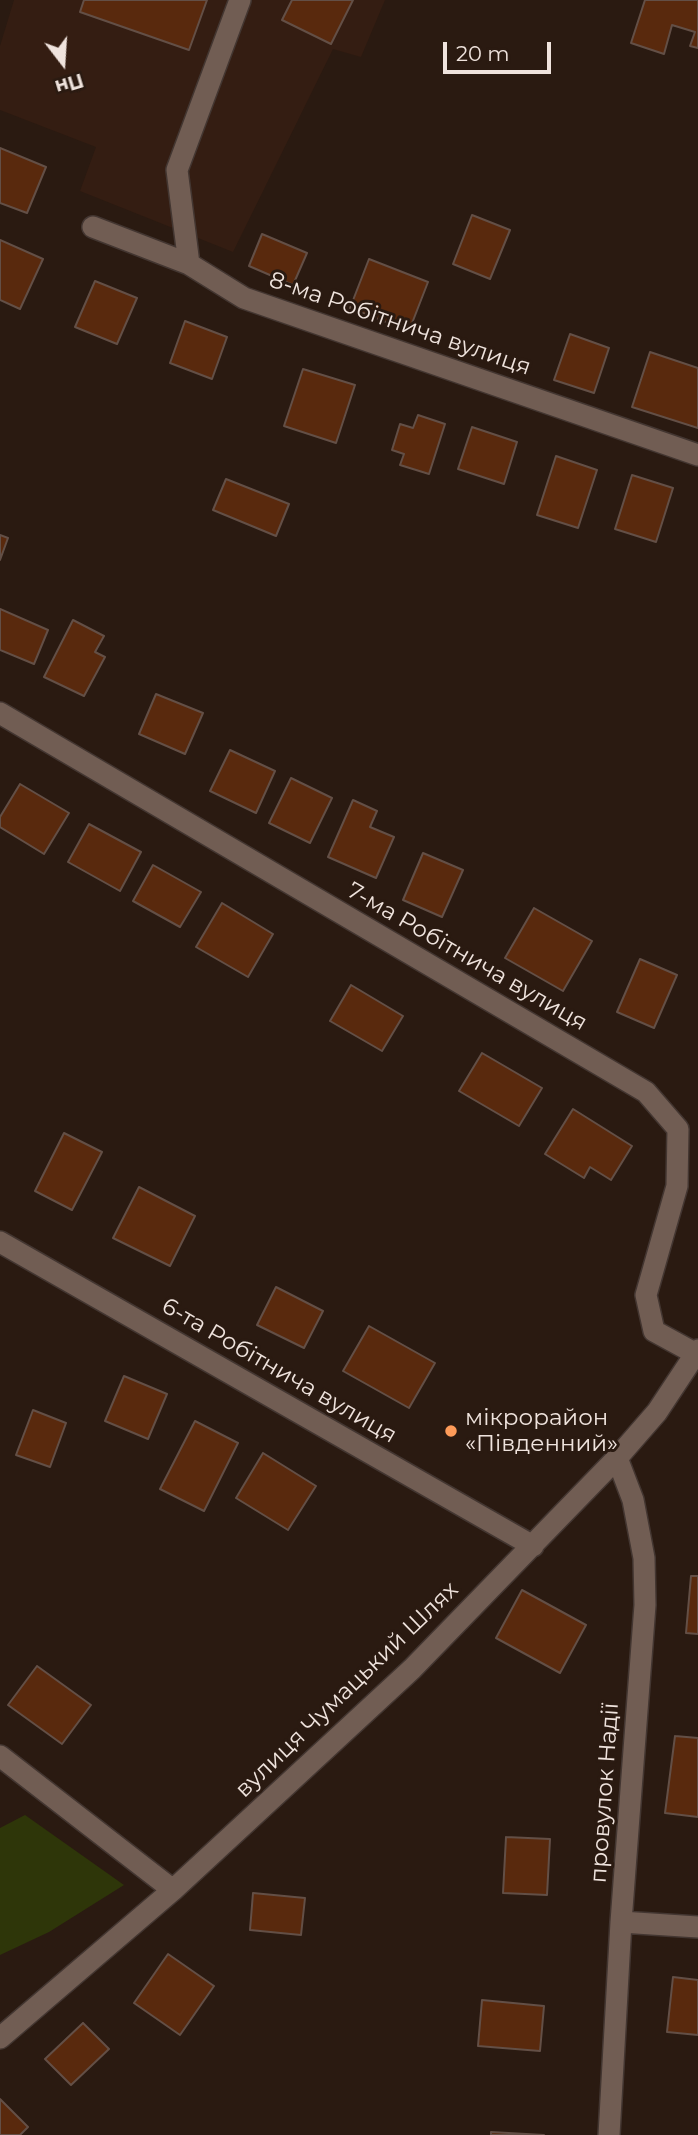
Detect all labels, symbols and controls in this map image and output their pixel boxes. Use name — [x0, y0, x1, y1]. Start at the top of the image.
north arrow — [28, 28, 98, 98]
scale bar — [446, 28, 554, 72]
text: 20 m — [456, 41, 510, 66]
text: Пн — [52, 68, 86, 99]
street label: 8-ма Робітнича вулиця — [266, 266, 534, 382]
street label: 7-ма Робітнича вулиця — [342, 877, 592, 1037]
street label: 6-та Робітнича вулиця — [157, 1292, 401, 1450]
place label: мікрорайон «Південний» — [465, 1404, 618, 1458]
marker: мікрорайон «Південний» — [443, 1423, 459, 1439]
street label: вулиця Чумацький Шлях — [230, 1576, 464, 1804]
street label: провулок Надії — [585, 1702, 625, 1884]

